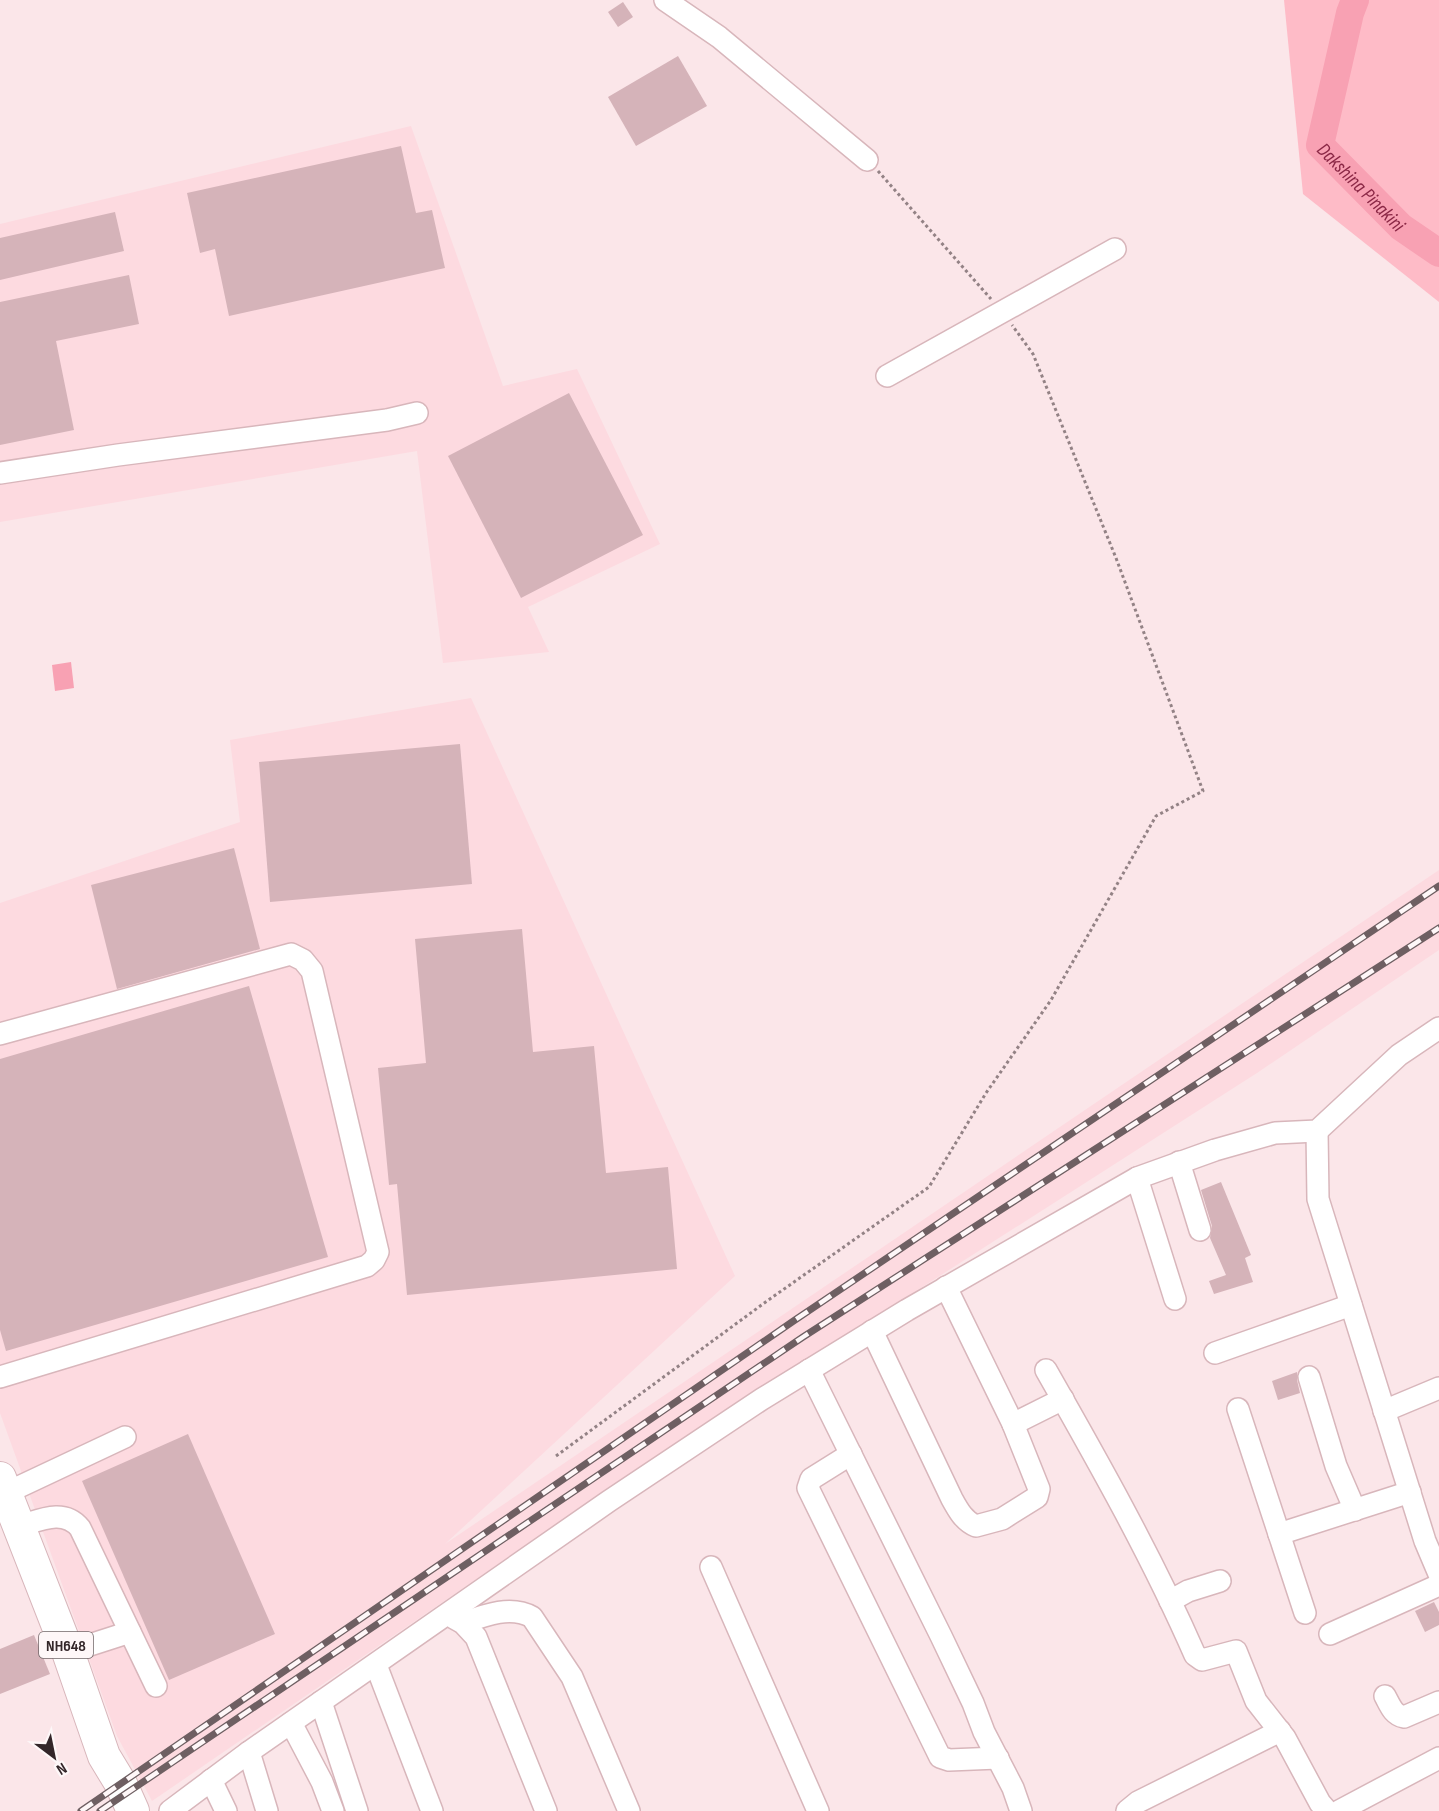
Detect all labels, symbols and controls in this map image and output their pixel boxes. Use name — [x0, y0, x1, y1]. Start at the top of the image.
water label: Dakshina Pinakini — [1311, 138, 1411, 238]
road number: NH648 — [39, 1632, 93, 1658]
north arrow — [24, 1727, 84, 1787]
text: N — [52, 1758, 70, 1779]

